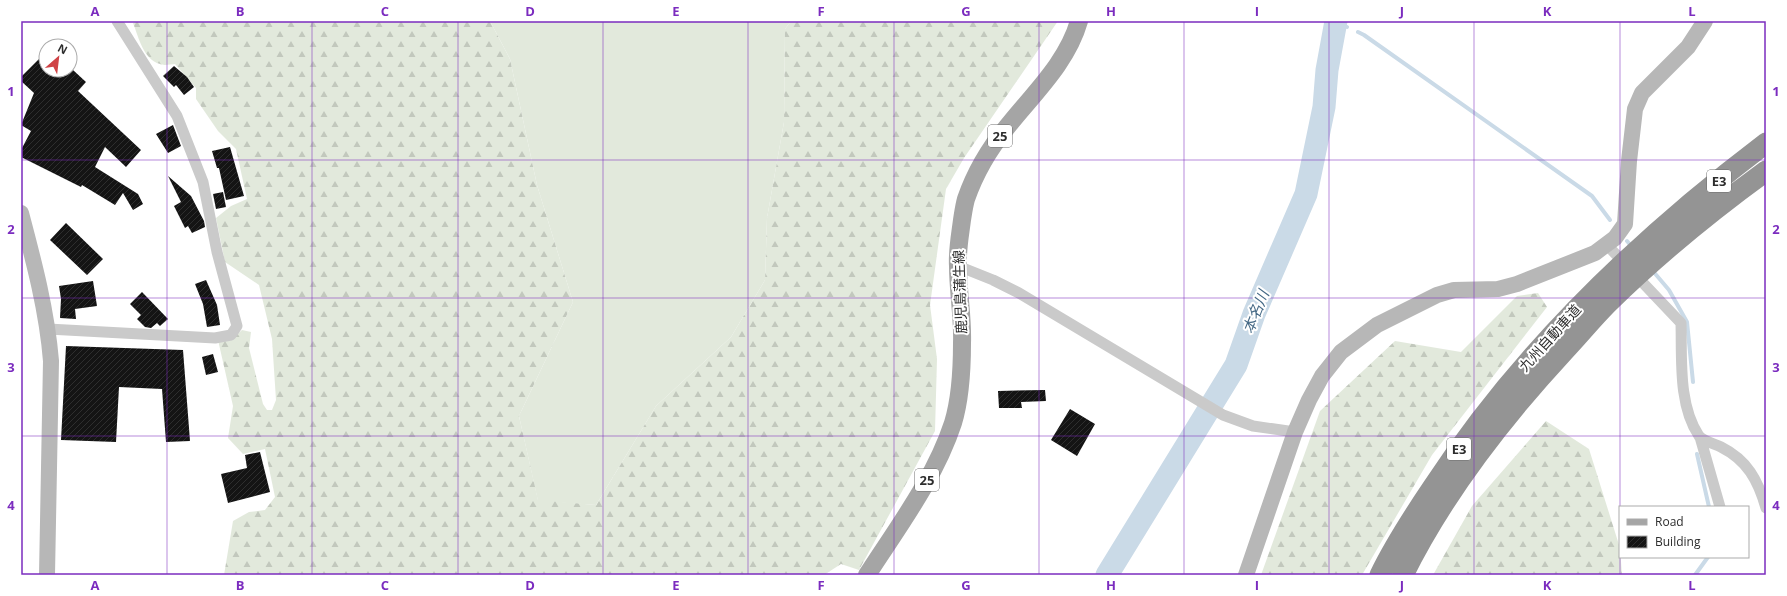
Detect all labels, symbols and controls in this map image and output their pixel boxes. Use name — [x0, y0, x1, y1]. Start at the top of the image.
text: A — [91, 2, 100, 20]
text: B — [236, 2, 245, 20]
text: C — [381, 2, 389, 20]
text: D — [525, 2, 535, 20]
text: E — [672, 2, 680, 20]
text: F — [817, 2, 825, 20]
text: G — [961, 2, 971, 20]
text: H — [1106, 2, 1116, 20]
text: I — [1255, 2, 1259, 20]
text: J — [1399, 2, 1404, 20]
text: K — [1543, 2, 1552, 20]
text: L — [1688, 2, 1696, 20]
north arrow — [38, 38, 78, 78]
text: N — [55, 40, 70, 57]
text: 1 — [7, 82, 15, 100]
text: 1 — [1772, 82, 1780, 100]
road number: 25 — [988, 125, 1012, 147]
road number: E3 — [1707, 170, 1731, 192]
text: 2 — [7, 220, 15, 238]
text: 2 — [1772, 220, 1780, 238]
street label: 鹿児島蒲生線 — [949, 250, 970, 334]
water label: 本名川 — [1237, 285, 1274, 336]
street label: 九州自動車道 — [1514, 300, 1585, 375]
text: 3 — [7, 358, 15, 376]
text: 3 — [1772, 358, 1780, 376]
road number: E3 — [1447, 438, 1471, 460]
road number: 25 — [915, 469, 939, 491]
text: 4 — [7, 496, 15, 514]
text: 4 — [1772, 496, 1780, 514]
legend — [1619, 506, 1749, 558]
text: Road — [1655, 513, 1684, 530]
text: Building — [1655, 533, 1701, 550]
text: A — [91, 576, 100, 594]
text: B — [236, 576, 245, 594]
text: C — [381, 576, 389, 594]
text: D — [525, 576, 535, 594]
text: E — [672, 576, 680, 594]
text: F — [817, 576, 825, 594]
text: G — [961, 576, 971, 594]
text: H — [1106, 576, 1116, 594]
text: I — [1255, 576, 1259, 594]
text: J — [1399, 576, 1404, 594]
text: K — [1543, 576, 1552, 594]
text: L — [1688, 576, 1696, 594]

